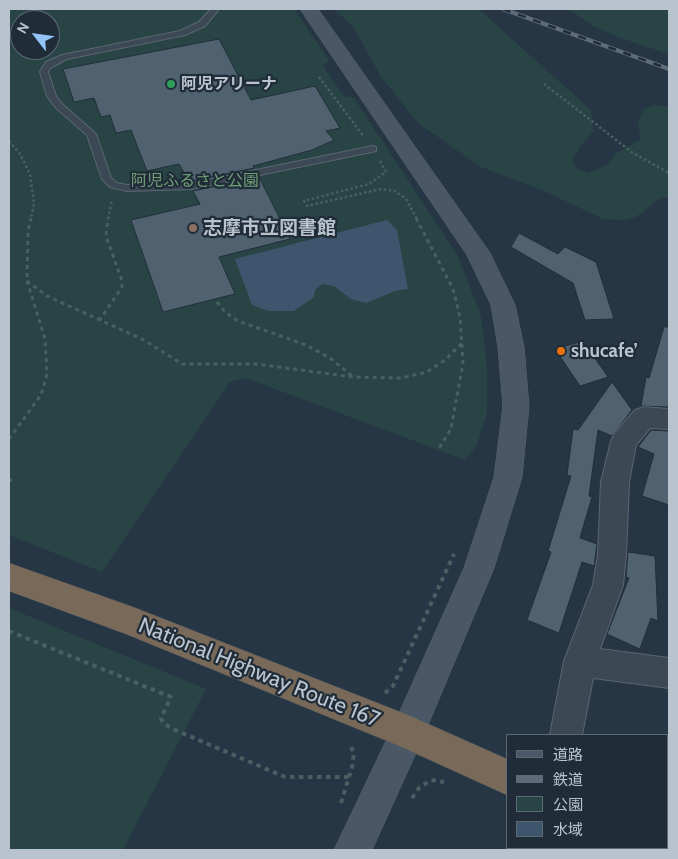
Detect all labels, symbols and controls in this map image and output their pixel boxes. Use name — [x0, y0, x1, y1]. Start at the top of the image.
north arrow — [10, 10, 60, 60]
text: N — [13, 19, 33, 37]
place label: 阿児アリーナ — [181, 74, 277, 94]
marker: 阿児アリーナ — [165, 78, 177, 90]
park label: 阿児ふるさと公園 — [131, 171, 259, 191]
place label: 志摩市立図書館 — [203, 217, 336, 239]
marker: 志摩市立図書館 — [187, 222, 199, 234]
place label: shucafe’ — [571, 340, 638, 362]
marker: shucafe’ — [555, 345, 567, 357]
street label: National Highway Route 167 — [134, 612, 384, 734]
legend — [506, 734, 668, 849]
text: 道路 — [553, 746, 583, 764]
text: 鉄道 — [553, 771, 583, 789]
text: 公園 — [553, 796, 583, 814]
text: 水域 — [553, 821, 583, 839]

